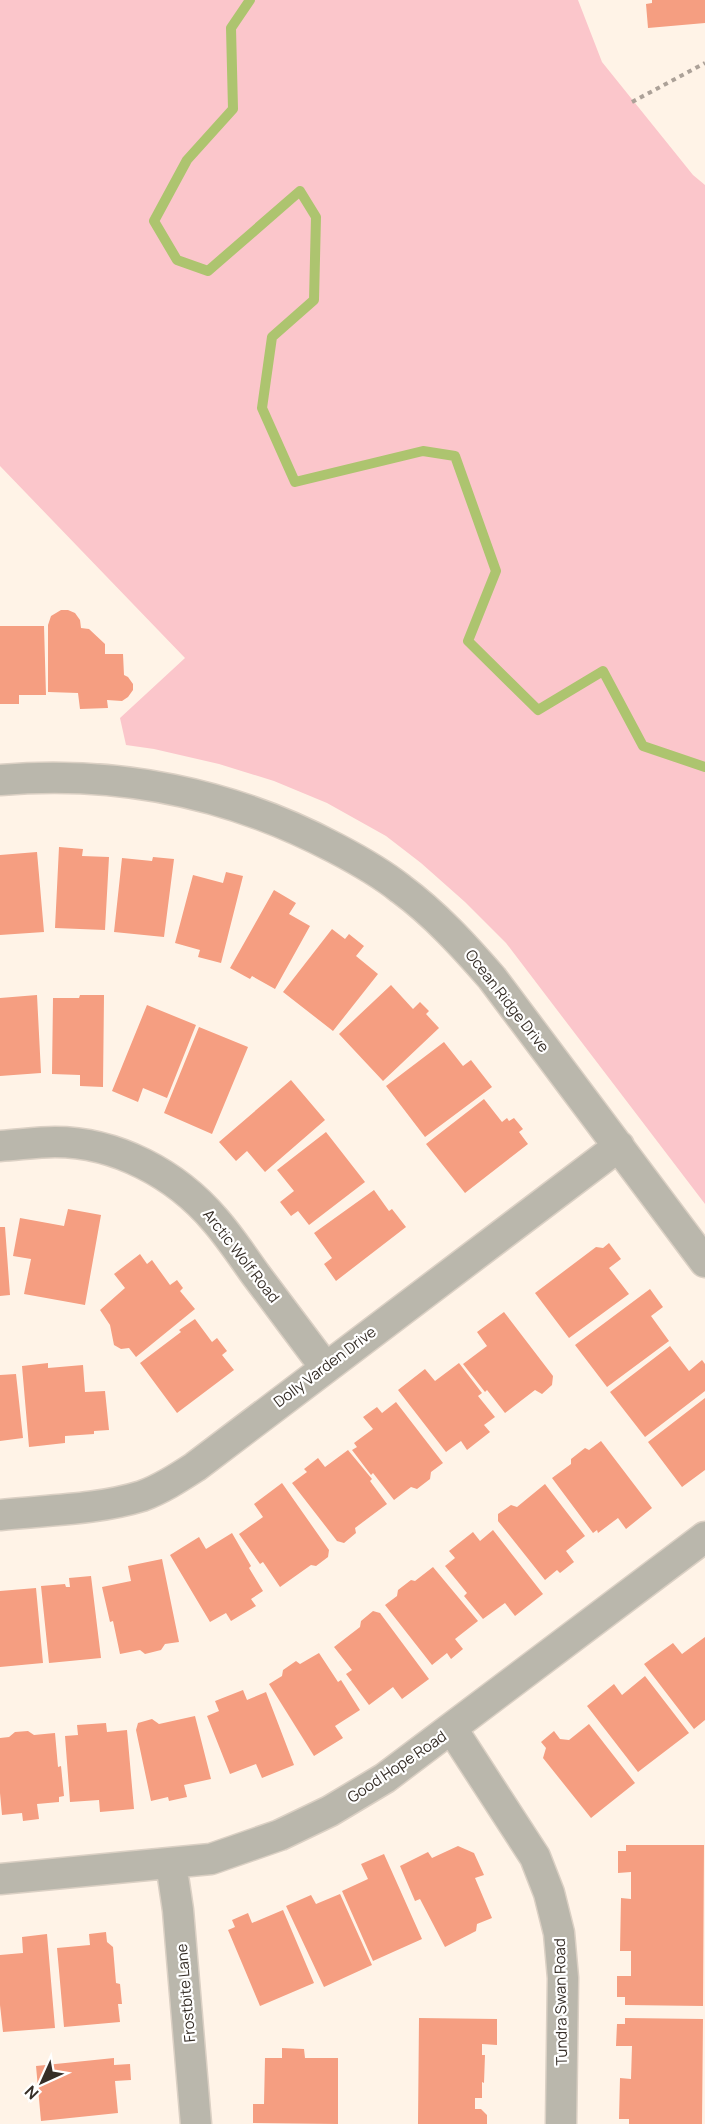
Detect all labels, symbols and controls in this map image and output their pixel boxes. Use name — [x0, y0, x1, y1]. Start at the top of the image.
street label: Ocean Ridge Drive — [461, 945, 554, 1057]
street label: Arctic Wolf Road — [198, 1205, 285, 1307]
street label: Dolly Varden Drive — [269, 1321, 380, 1412]
street label: Good Hope Road — [343, 1726, 450, 1808]
street label: Tundra Swan Road — [549, 1938, 572, 2066]
street label: Frostbite Lane — [171, 1943, 200, 2043]
north arrow — [12, 2052, 72, 2112]
text: N — [20, 2081, 43, 2104]

